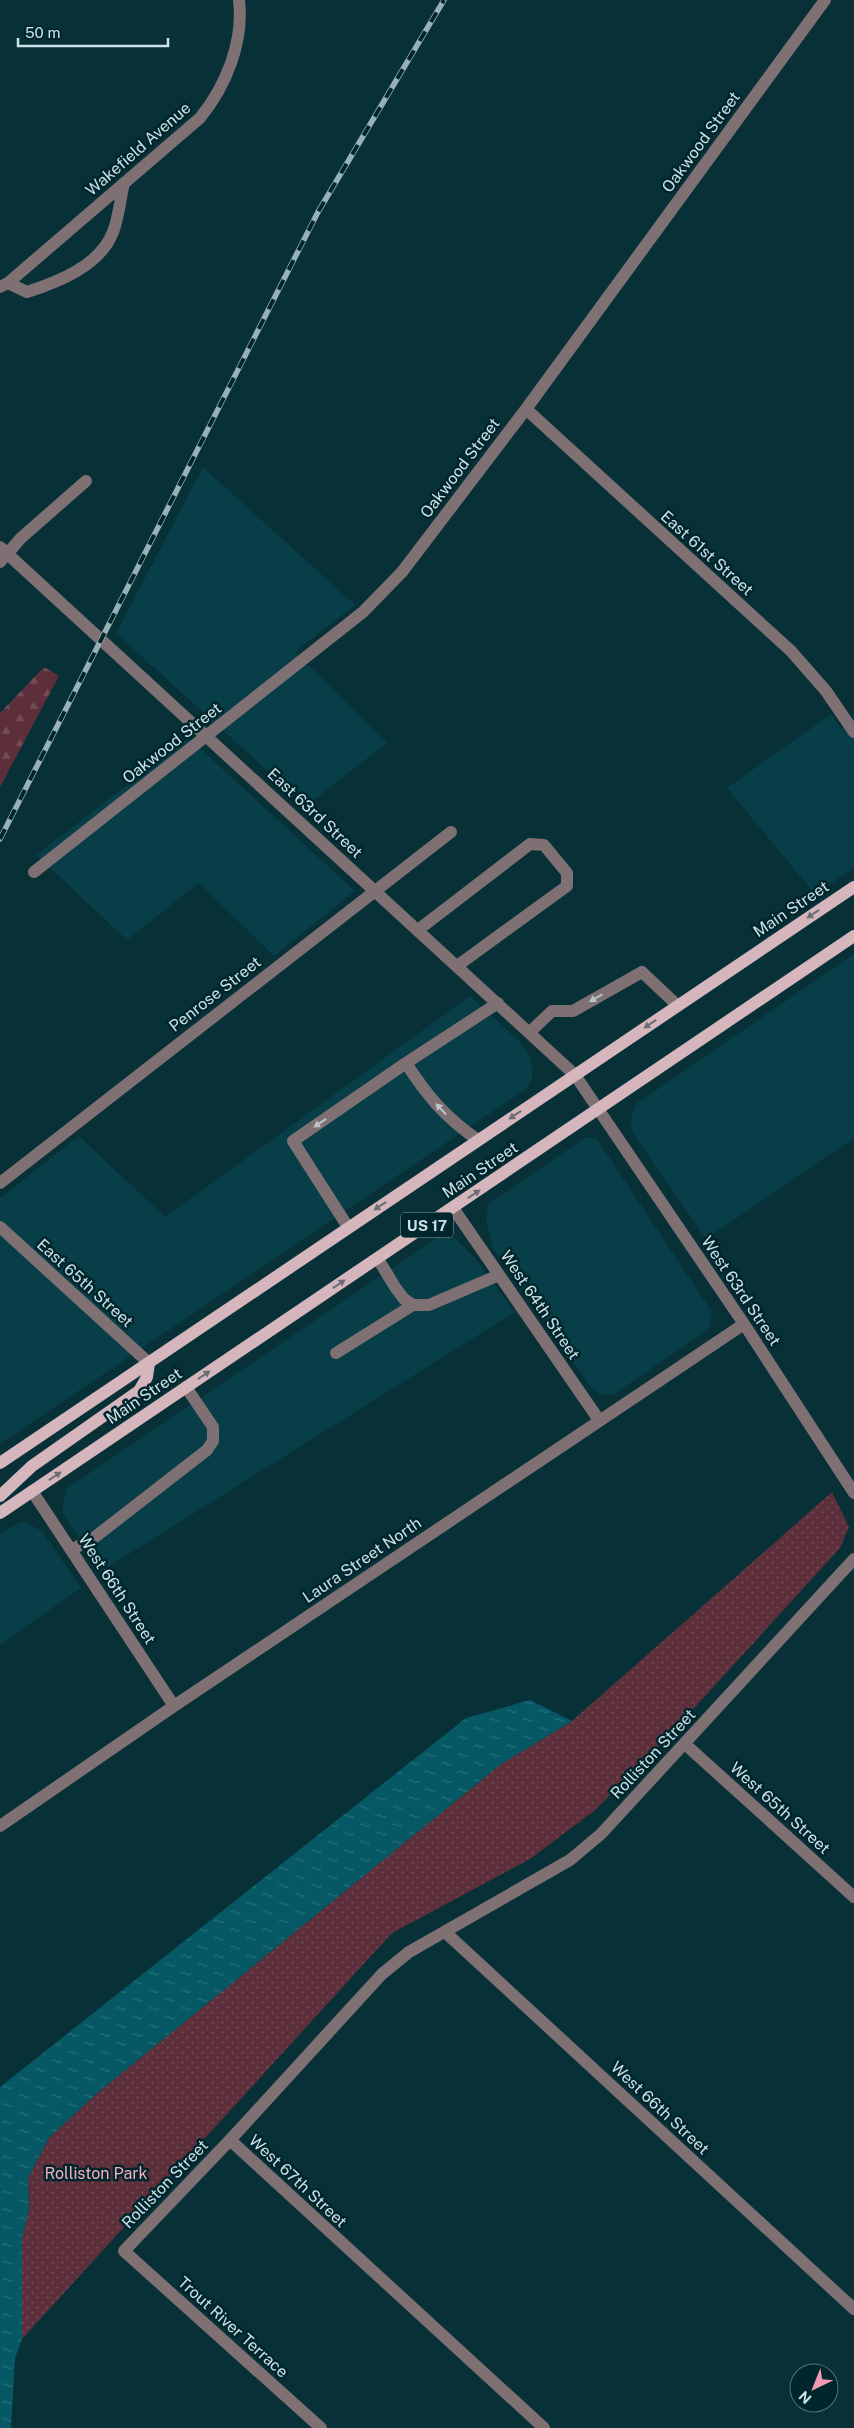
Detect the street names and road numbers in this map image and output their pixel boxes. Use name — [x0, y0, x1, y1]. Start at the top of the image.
street label: Oakwood Street — [658, 88, 744, 196]
street label: Wakefield Avenue — [82, 98, 194, 200]
street label: Oakwood Street — [416, 414, 504, 522]
street label: East 61st Street — [657, 507, 757, 599]
street label: Oakwood Street — [119, 699, 225, 787]
street label: East 63rd Street — [264, 764, 366, 862]
street label: Main Street — [750, 877, 832, 941]
street label: Penrose Street — [165, 952, 265, 1036]
street label: Main Street — [439, 1138, 521, 1202]
road number: US 17 — [401, 1212, 453, 1238]
street label: West 63rd Street — [697, 1233, 785, 1349]
street label: East 65th Street — [33, 1235, 137, 1331]
street label: West 64th Street — [496, 1247, 584, 1363]
street label: Main Street — [103, 1364, 185, 1428]
street label: Laura Street North — [299, 1513, 425, 1607]
street label: West 66th Street — [74, 1530, 160, 1648]
street label: Rolliston Street — [607, 1705, 699, 1803]
street label: West 65th Street — [726, 1758, 834, 1858]
street label: West 66th Street — [607, 2058, 713, 2158]
street label: West 67th Street — [245, 2131, 351, 2231]
street label: Rolliston Street — [118, 2136, 212, 2232]
street label: Trout River Terrace — [174, 2273, 292, 2381]

